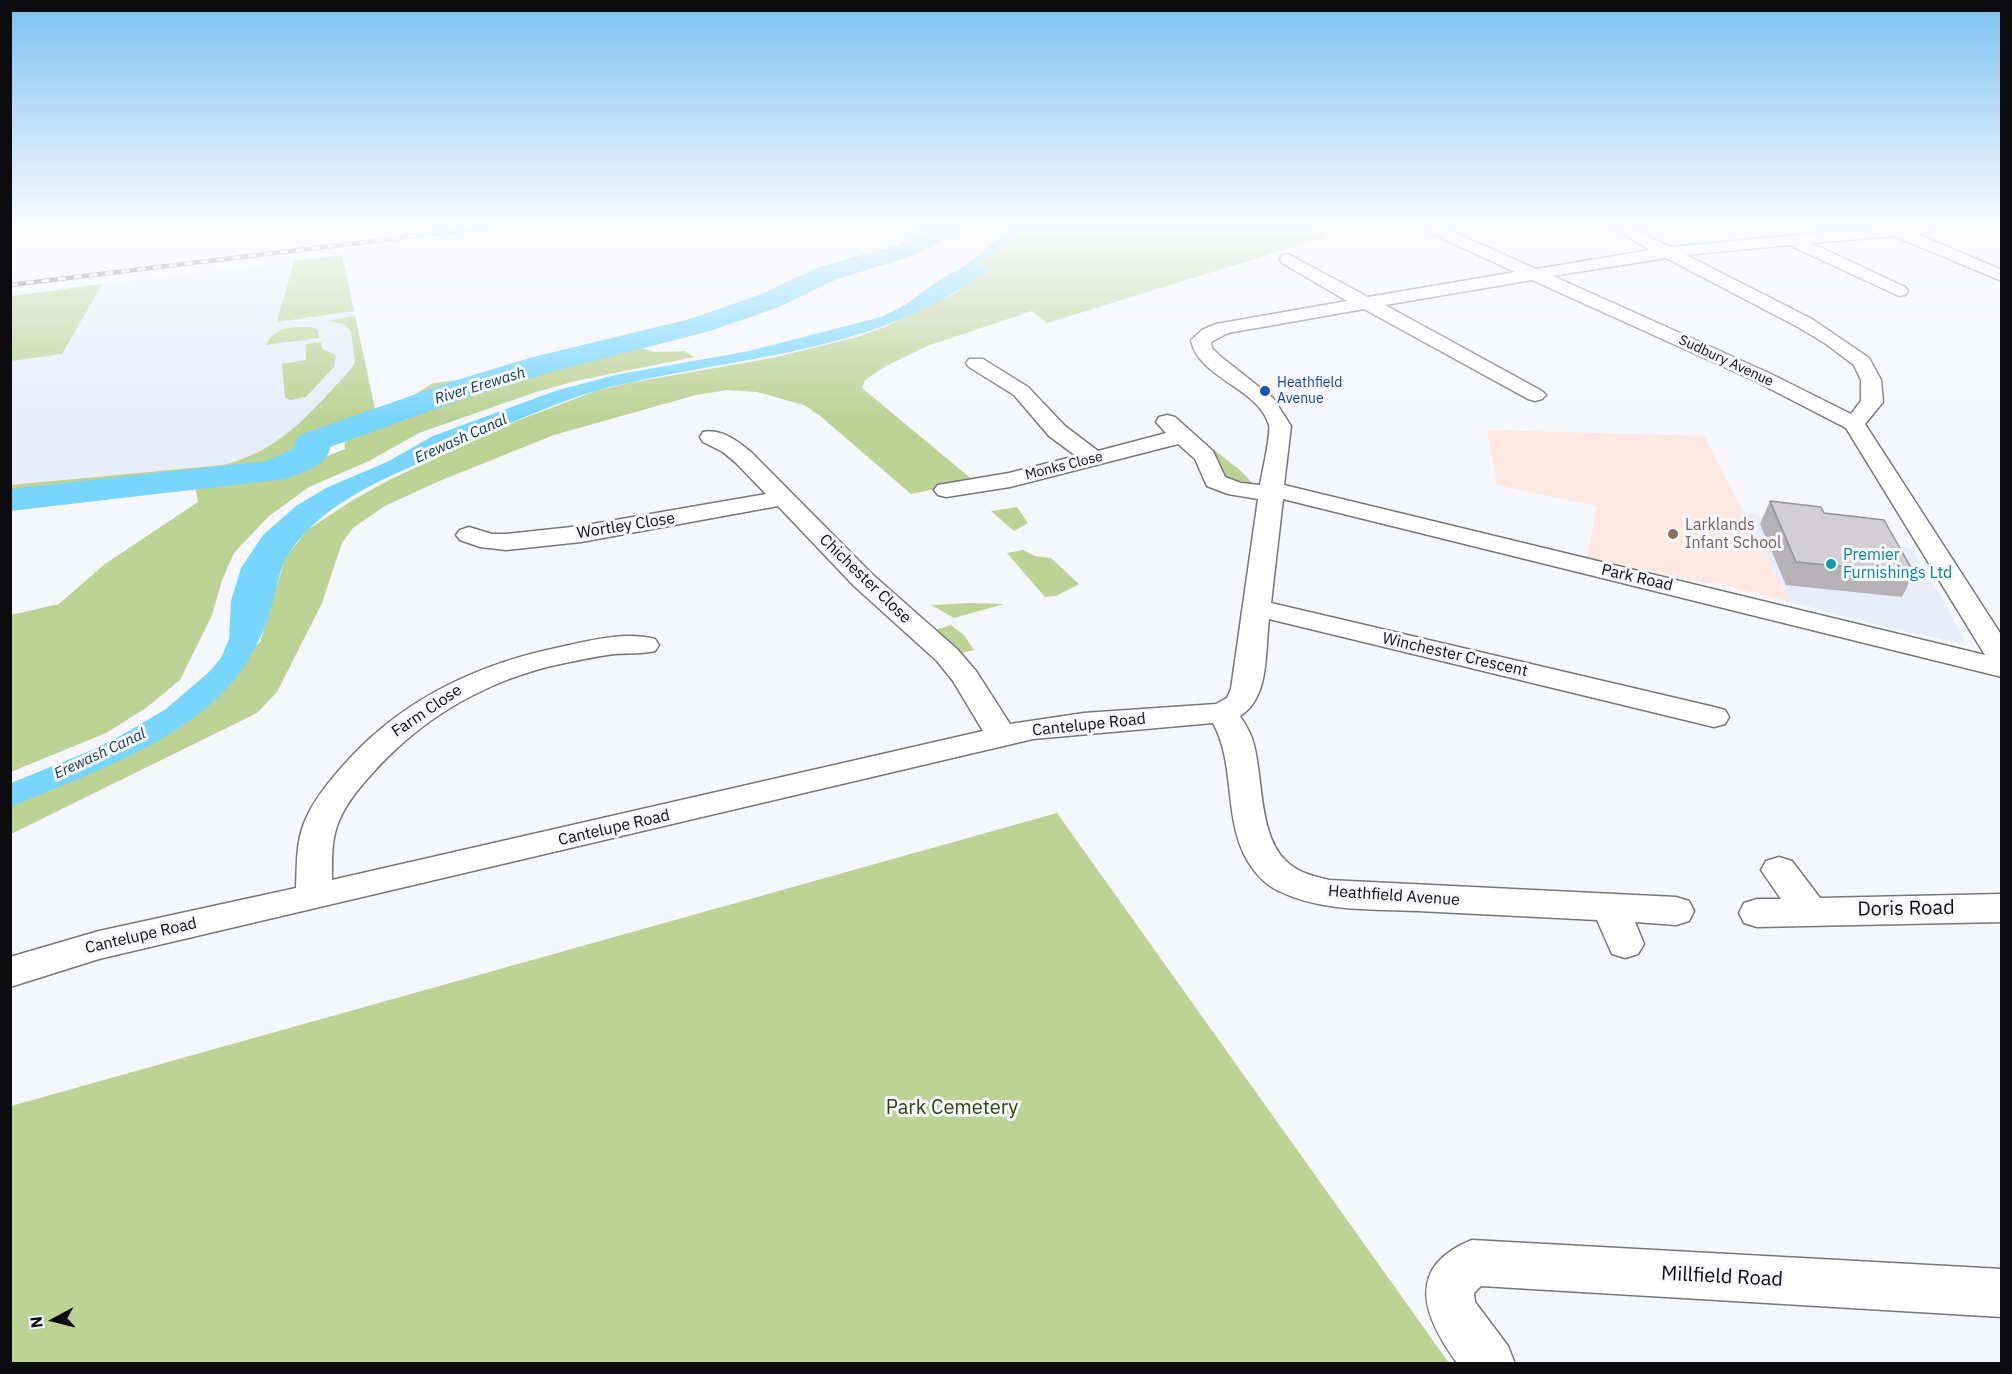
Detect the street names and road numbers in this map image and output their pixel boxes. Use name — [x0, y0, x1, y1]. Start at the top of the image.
street label: Sudbury Avenue — [1676, 332, 1776, 390]
street label: Monks Close — [1023, 448, 1105, 484]
street label: Wortley Close — [576, 509, 676, 543]
street label: Chichester Close — [815, 530, 915, 628]
street label: Park Road — [1599, 560, 1675, 596]
street label: Winchester Crescent — [1380, 629, 1530, 681]
street label: Farm Close — [388, 681, 466, 741]
street label: Cantelupe Road — [1031, 709, 1147, 741]
street label: Cantelupe Road — [556, 806, 672, 850]
street label: Heathfield Avenue — [1327, 882, 1461, 910]
street label: Doris Road — [1857, 896, 1955, 922]
street label: Cantelupe Road — [83, 914, 199, 958]
street label: Millfield Road — [1660, 1262, 1784, 1292]

